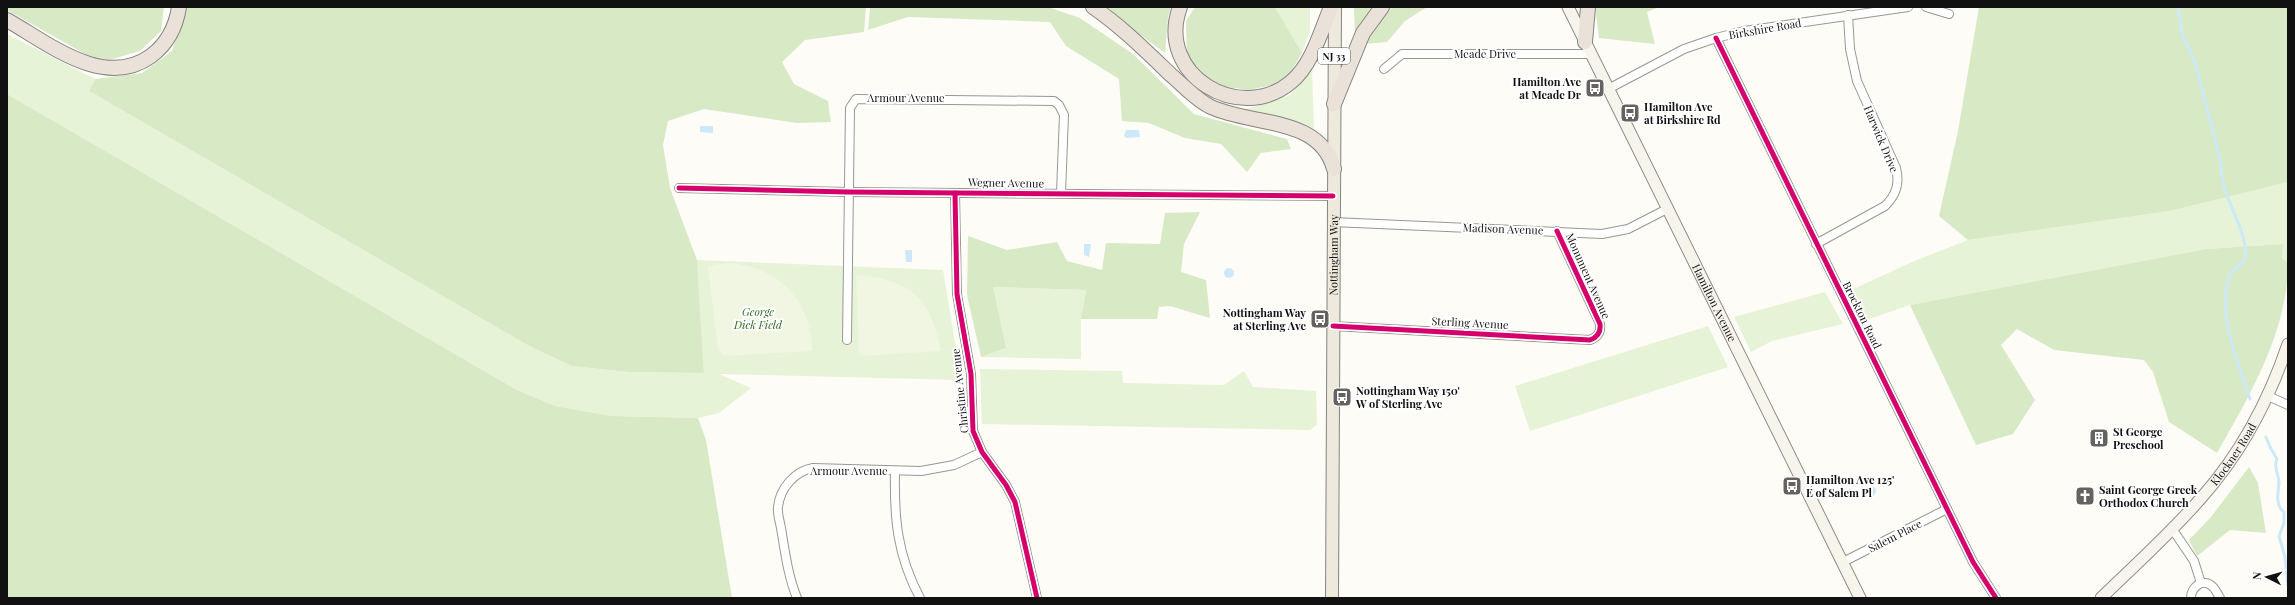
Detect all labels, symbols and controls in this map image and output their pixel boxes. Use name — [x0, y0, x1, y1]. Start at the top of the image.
street label: Birkshire Road — [1727, 15, 1803, 42]
street label: Meade Drive — [1454, 46, 1516, 61]
road number: NJ 33 — [1318, 48, 1350, 64]
place label: Hamilton Ave at Meade Dr — [1512, 74, 1582, 102]
bus stop icon: Hamilton Ave at Meade Dr — [1584, 77, 1606, 99]
street label: Armour Avenue — [866, 90, 945, 105]
place label: Hamilton Ave at Birkshire Rd — [1644, 99, 1721, 127]
bus stop icon: Hamilton Ave at Birkshire Rd — [1619, 102, 1641, 124]
street label: Harwick Drive — [1861, 103, 1902, 175]
street label: Wegner Avenue — [967, 174, 1045, 191]
street label: Nottingham Way — [1326, 214, 1341, 296]
street label: Madison Avenue — [1462, 220, 1544, 237]
street label: Monument Avenue — [1563, 230, 1614, 322]
street label: Hamilton Avenue — [1689, 261, 1740, 345]
street label: Brockton Road — [1840, 279, 1885, 351]
park label: George Dick Field — [733, 304, 783, 332]
place label: Nottingham Way at Sterling Ave — [1223, 305, 1306, 333]
bus stop icon: Nottingham Way at Sterling Ave — [1309, 308, 1331, 330]
street label: Sterling Avenue — [1431, 313, 1509, 332]
street label: Christine Avenue — [948, 348, 971, 434]
place label: Nottingham Way 150' W of Sterling Ave — [1355, 383, 1460, 411]
bus stop icon: Nottingham Way 150' W of Sterling Ave — [1331, 386, 1353, 408]
street label: Klockner Road — [2207, 420, 2259, 488]
place label: St George Preschool — [2113, 424, 2164, 452]
building icon: St George Preschool — [2088, 427, 2110, 449]
street label: Armour Avenue — [809, 463, 888, 478]
place label: Hamilton Ave 125' E of Salem Pl — [1806, 472, 1894, 500]
bus stop icon: Hamilton Ave 125' E of Salem Pl — [1781, 475, 1803, 497]
place label: Saint George Greek Orthodox Church — [2099, 482, 2198, 510]
church icon: Saint George Greek Orthodox Church — [2074, 485, 2096, 507]
street label: Salem Place — [1865, 515, 1925, 555]
north arrow — [2247, 557, 2287, 597]
text: N — [2249, 571, 2264, 581]

